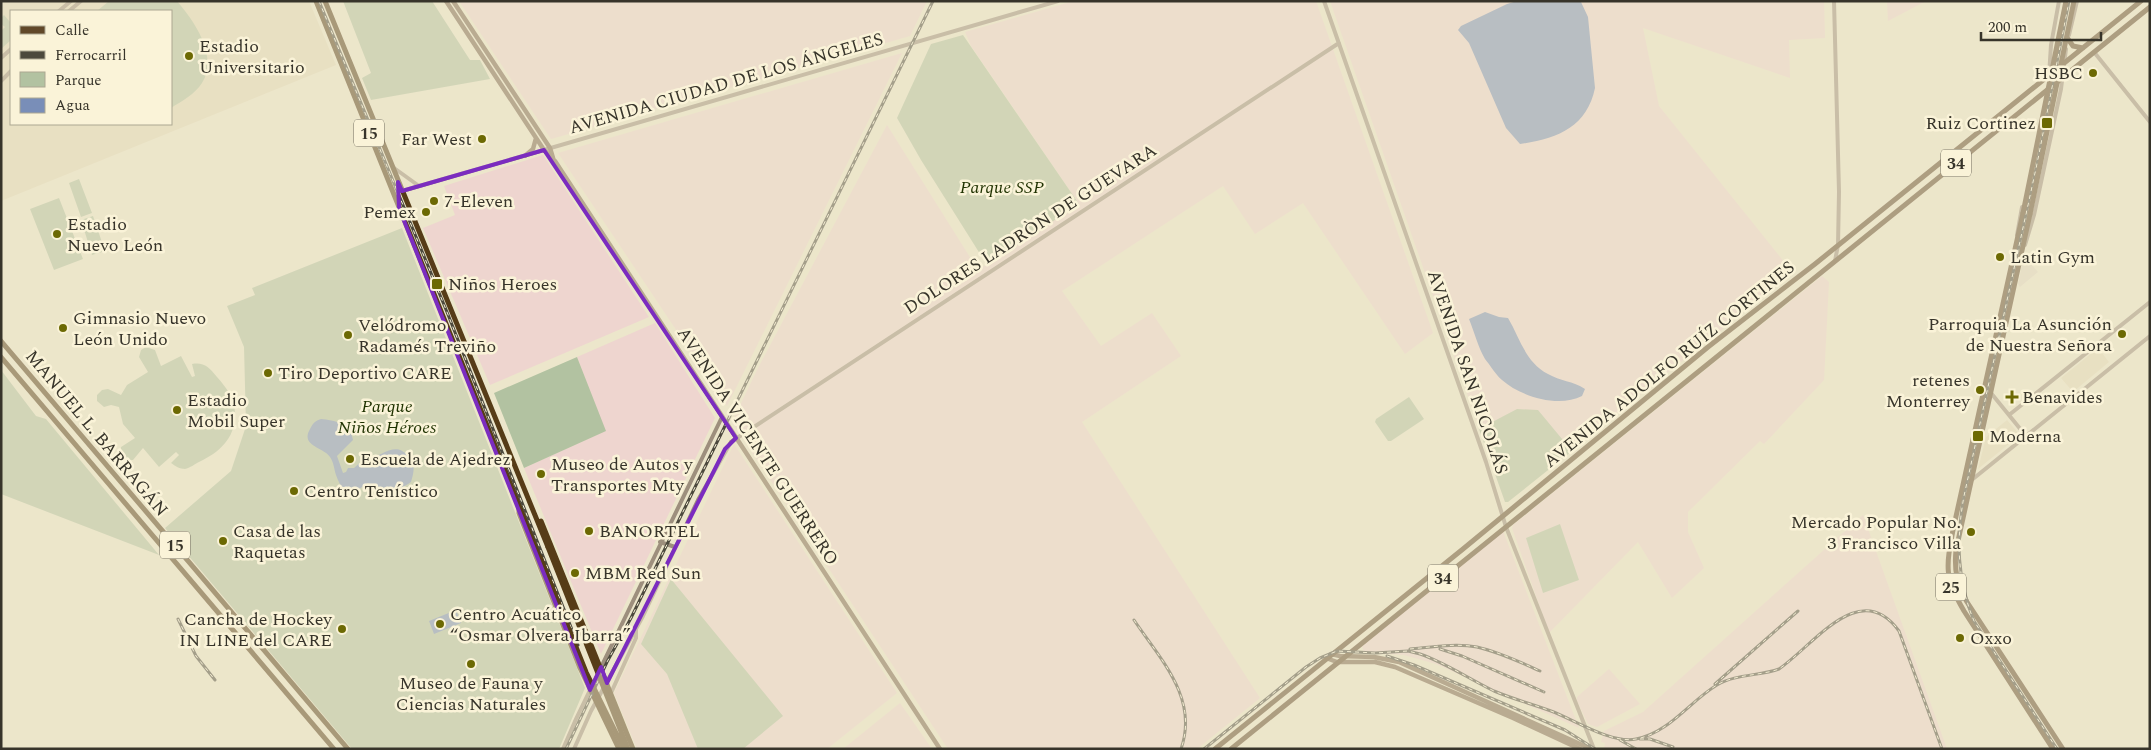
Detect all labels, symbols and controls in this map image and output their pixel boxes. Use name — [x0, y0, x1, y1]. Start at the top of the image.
legend — [10, 10, 172, 125]
scale bar — [1981, 10, 2101, 42]
text: 200 m — [1988, 16, 2027, 39]
text: Calle — [55, 19, 89, 42]
street label: AVENIDA CIUDAD DE LOS ÁNGELES — [566, 26, 886, 141]
place label: Estadio Universitario — [199, 33, 305, 81]
text: Ferrocarril — [55, 44, 127, 67]
marker: Estadio Universitario — [183, 50, 195, 62]
place label: HSBC — [2034, 60, 2083, 87]
marker: HSBC — [2087, 67, 2099, 79]
text: Parque — [55, 69, 102, 92]
text: Agua — [55, 94, 91, 117]
place label: Ruiz Cortinez — [1925, 110, 2036, 137]
marker: Ruiz Cortinez — [2040, 116, 2054, 130]
road number: 15 — [354, 120, 384, 146]
place label: Far West — [401, 126, 472, 153]
marker: Far West — [476, 133, 488, 145]
street label: DOLORES LADRÒN DE GUEVARA — [898, 137, 1162, 322]
road number: 34 — [1941, 150, 1971, 177]
park label: Parque SSP — [960, 174, 1044, 201]
place label: 7-Eleven — [444, 188, 513, 215]
marker: 7-Eleven — [428, 195, 440, 207]
place label: Pemex — [363, 199, 416, 226]
marker: Pemex — [420, 206, 432, 218]
place label: Estadio Nuevo León — [67, 211, 163, 259]
marker: Estadio Nuevo León — [51, 228, 63, 240]
place label: Latin Gym — [2010, 244, 2095, 271]
marker: Latin Gym — [1994, 251, 2006, 263]
street label: AVENIDA ADOLFO RUÍZ CORTINES — [1538, 254, 1801, 474]
street label: AVENIDA SAN NICOLÁS — [1420, 266, 1515, 478]
place label: Niños Heroes — [448, 271, 557, 298]
marker: Niños Heroes — [430, 277, 444, 291]
place label: Gimnasio Nuevo León Unido — [73, 305, 206, 353]
place label: Parroquia La Asunción de Nuestra Señora — [1928, 311, 2112, 359]
place label: Velódromo Radamés Treviño — [358, 312, 496, 360]
marker: Gimnasio Nuevo León Unido — [57, 322, 69, 334]
street label: AVENIDA VICENTE GUERRERO — [670, 322, 845, 571]
marker: Parroquia La Asunción de Nuestra Señora — [2116, 328, 2128, 340]
marker: Velódromo Radamés Treviño — [342, 329, 354, 341]
street label: MANUEL L. BARRAGÁN — [19, 344, 175, 523]
place label: Tiro Deportivo CARE — [278, 360, 452, 387]
marker: Tiro Deportivo CARE — [262, 367, 274, 379]
place label: retenes Monterrey — [1886, 367, 1971, 415]
marker: retenes Monterrey — [1974, 384, 1986, 396]
place label: Benavides — [2022, 384, 2103, 411]
place label: Estadio Mobil Super — [187, 387, 285, 435]
marker: Benavides — [2006, 391, 2018, 403]
park label: Parque Niños Héroes — [338, 393, 437, 441]
marker: Estadio Mobil Super — [171, 404, 183, 416]
place label: Moderna — [1989, 423, 2061, 450]
marker: Moderna — [1971, 429, 1985, 443]
place label: Escuela de Ajedrez — [360, 446, 511, 473]
place label: Museo de Autos y Transportes Mty — [551, 451, 694, 499]
marker: Escuela de Ajedrez — [344, 453, 356, 465]
marker: Museo de Autos y Transportes Mty — [535, 468, 547, 480]
place label: Centro Tenístico — [304, 478, 438, 505]
marker: Centro Tenístico — [288, 485, 300, 497]
place label: Mercado Popular No. 3 Francisco Villa — [1791, 509, 1961, 557]
place label: Casa de las Raquetas — [233, 518, 321, 566]
place label: BANORTEL — [599, 518, 700, 545]
marker: BANORTEL — [583, 525, 595, 537]
marker: Mercado Popular No. 3 Francisco Villa — [1965, 526, 1977, 538]
road number: 15 — [160, 532, 190, 558]
marker: Casa de las Raquetas — [217, 535, 229, 547]
place label: MBM Red Sun — [585, 560, 701, 587]
road number: 34 — [1428, 564, 1458, 592]
marker: MBM Red Sun — [569, 567, 581, 579]
road number: 25 — [1936, 574, 1966, 600]
place label: Centro Acuático “Osmar Olvera Ibarra” — [450, 601, 631, 649]
place label: Cancha de Hockey IN LINE del CARE — [179, 606, 333, 654]
marker: Centro Acuático “Osmar Olvera Ibarra” — [434, 618, 446, 630]
marker: Cancha de Hockey IN LINE del CARE — [336, 623, 348, 635]
place label: Oxxo — [1970, 625, 2012, 652]
marker: Oxxo — [1954, 632, 1966, 644]
marker: Museo de Fauna y Ciencias Naturales — [465, 658, 477, 670]
place label: Museo de Fauna y Ciencias Naturales — [396, 670, 546, 718]

